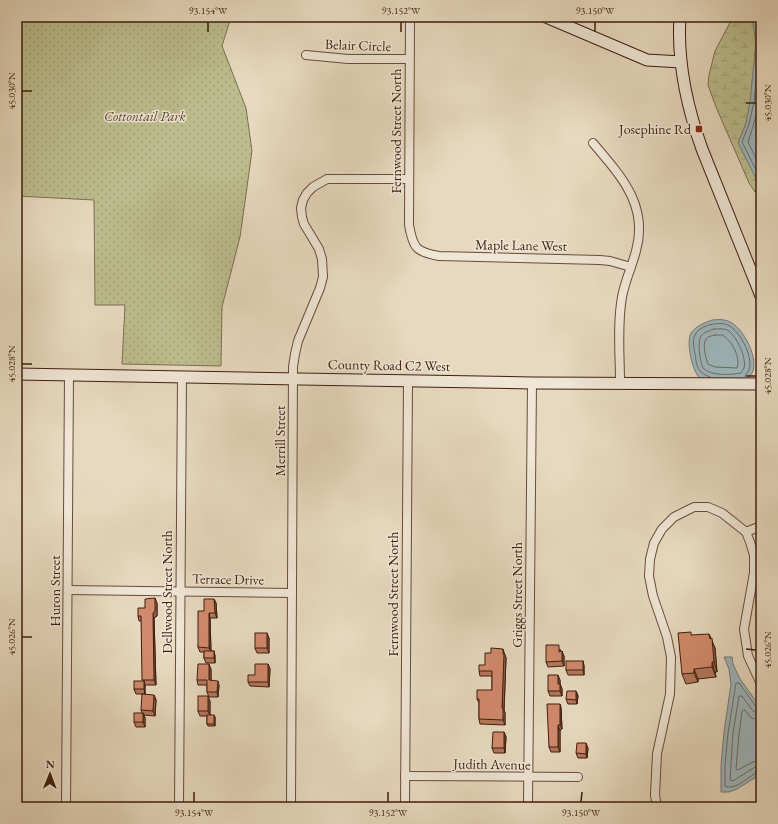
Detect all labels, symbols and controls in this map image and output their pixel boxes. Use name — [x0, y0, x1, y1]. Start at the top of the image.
text: 93.154°W — [189, 4, 228, 17]
text: 93.152°W — [382, 4, 421, 17]
text: 93.150°W — [576, 4, 615, 17]
street label: Belair Circle — [325, 35, 392, 55]
street label: Fernwood Street North — [387, 69, 405, 193]
text: 45.030°N — [5, 72, 18, 110]
text: 45.030°N — [761, 84, 774, 122]
park label: Cottontail Park — [104, 107, 187, 125]
place label: Josephine Rd — [618, 120, 692, 138]
marker: Josephine Rd — [694, 124, 704, 134]
street label: Maple Lane West — [475, 235, 568, 255]
text: 45.028°N — [5, 345, 18, 383]
street label: County Road C2 West — [328, 355, 451, 375]
text: 45.028°N — [761, 357, 774, 395]
street label: Merrill Street — [271, 405, 289, 476]
street label: Dellwood Street North — [158, 530, 176, 654]
street label: Fernwood Street North — [384, 532, 402, 656]
street label: Griggs Street North — [508, 542, 526, 648]
street label: Huron Street — [46, 555, 64, 627]
street label: Terrace Drive — [192, 569, 265, 589]
text: 45.026°N — [5, 618, 18, 656]
text: 45.026°N — [761, 631, 774, 669]
north arrow — [30, 754, 70, 794]
street label: Judith Avenue — [452, 754, 531, 774]
text: N — [46, 757, 55, 771]
text: 93.154°W — [175, 806, 214, 819]
text: 93.152°W — [369, 806, 408, 819]
text: 93.150°W — [562, 806, 601, 819]

